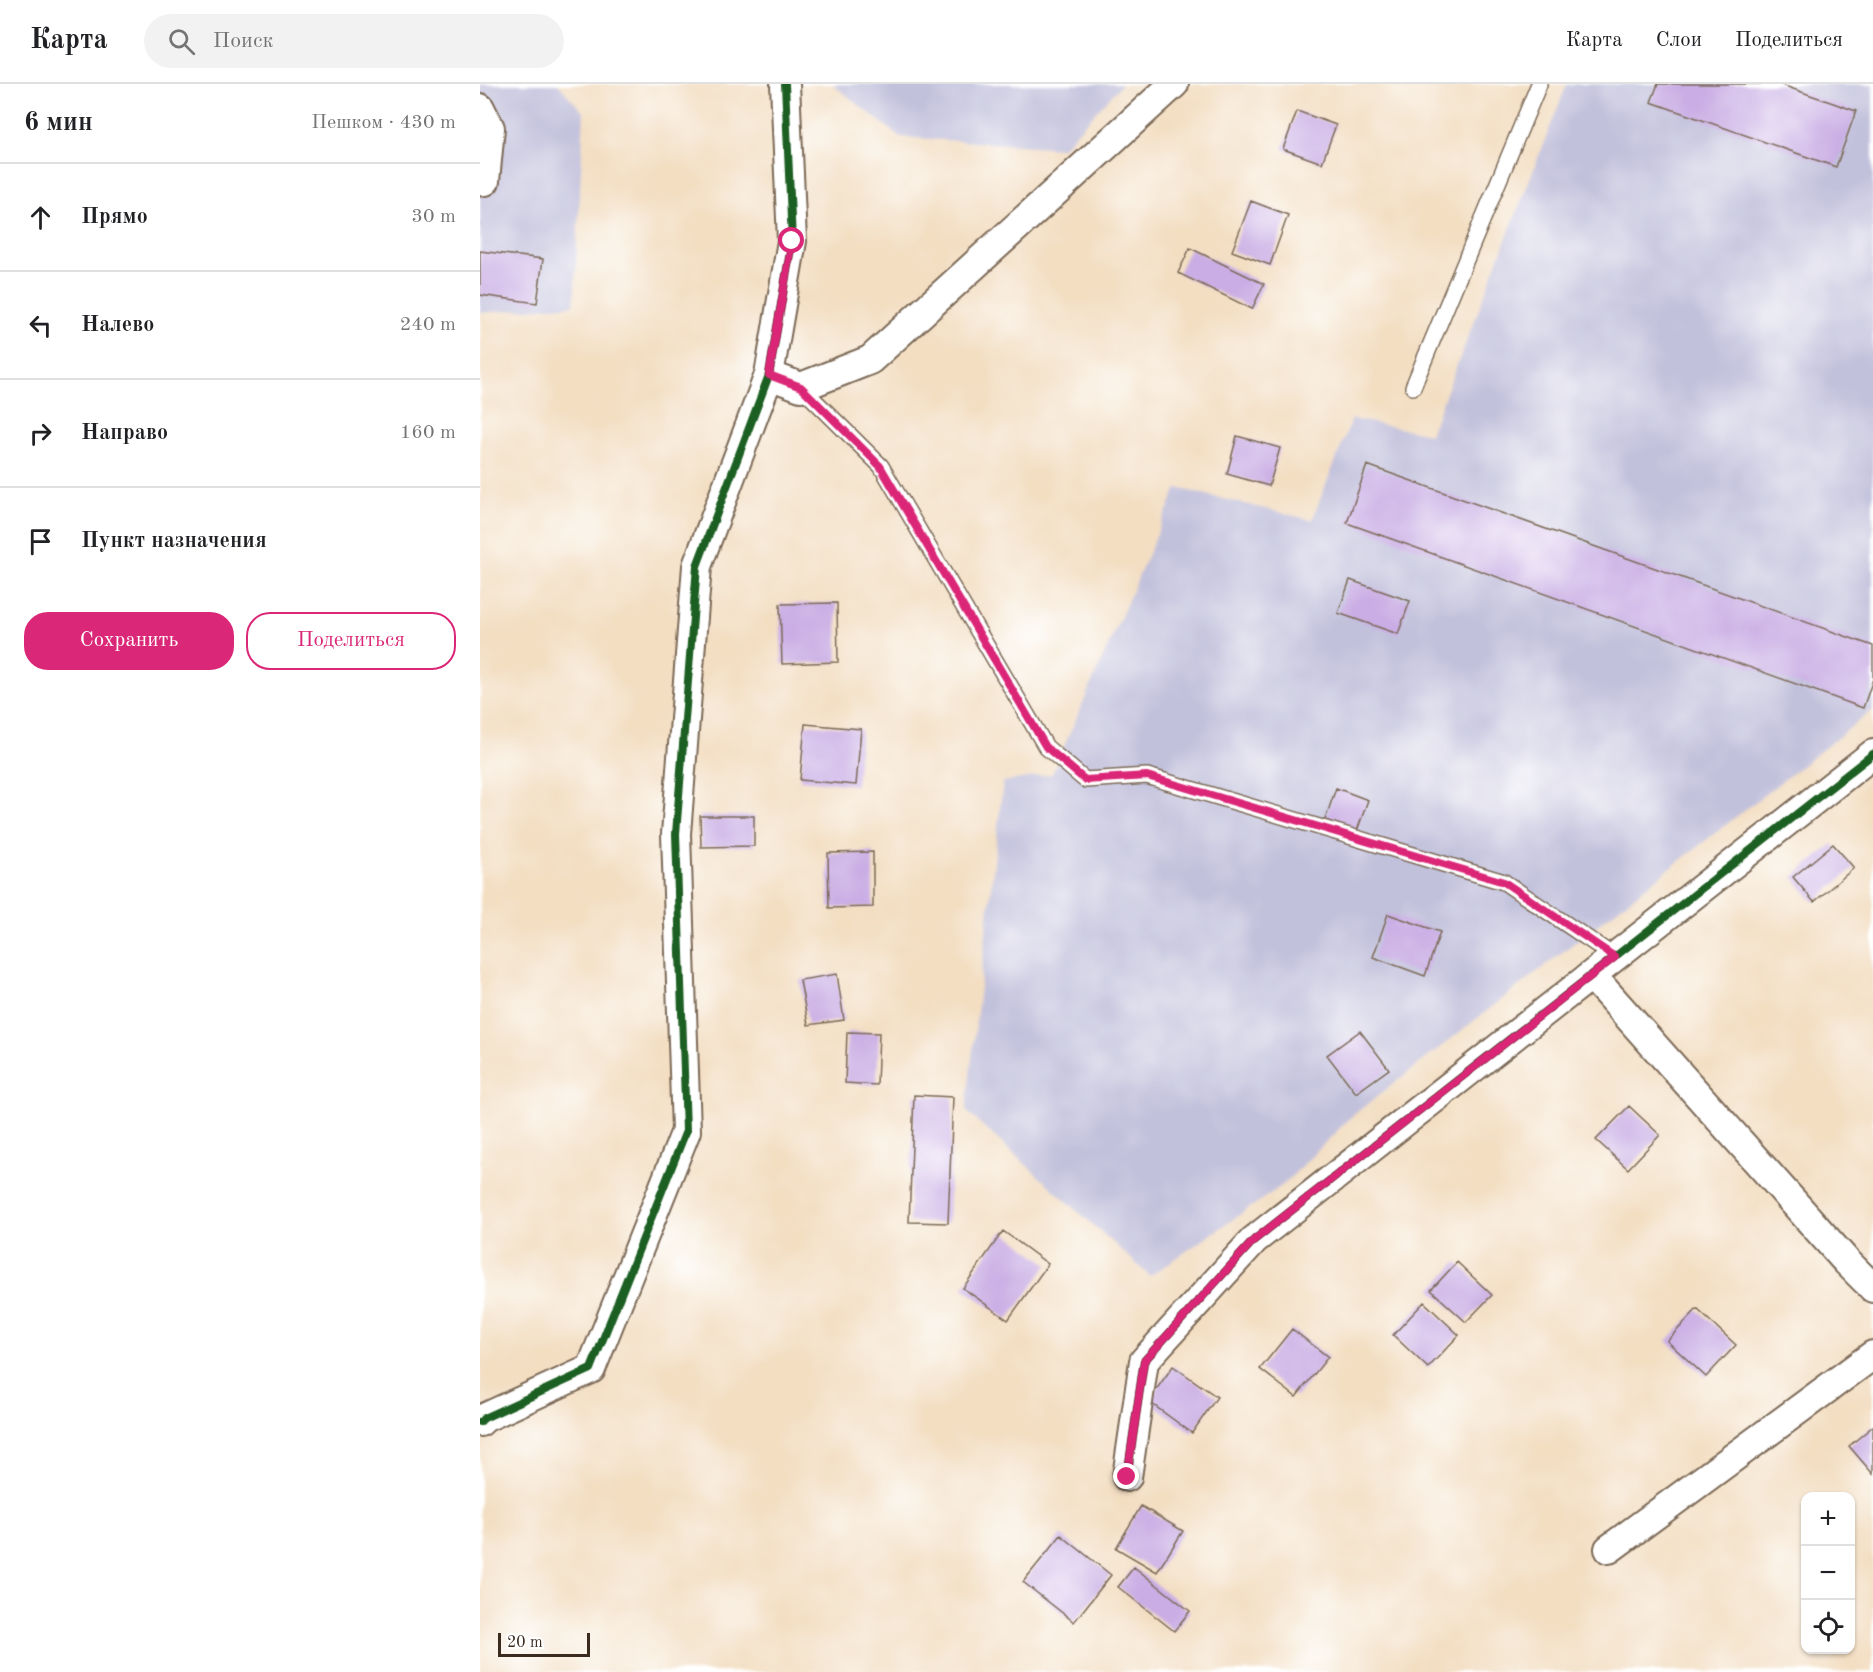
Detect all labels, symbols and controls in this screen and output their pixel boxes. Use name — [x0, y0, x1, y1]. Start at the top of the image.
search box — [144, 14, 564, 68]
icon: search — [165, 25, 198, 58]
text: Карта — [30, 27, 108, 55]
text: Поиск — [213, 30, 274, 52]
text: Карта — [1566, 30, 1623, 51]
text: Слои — [1656, 30, 1702, 51]
text: Поделиться — [1735, 30, 1843, 51]
text: 6 мин — [24, 110, 93, 136]
text: Пешком · 430 m — [311, 113, 456, 133]
icon: ahead — [24, 201, 57, 234]
text: Прямо — [81, 206, 148, 228]
text: 30 m — [411, 207, 456, 227]
route start — [778, 227, 804, 253]
icon: left — [24, 309, 57, 342]
text: Налево — [81, 314, 154, 336]
text: 240 m — [400, 315, 456, 335]
icon: right — [24, 417, 57, 450]
text: Направо — [81, 422, 168, 444]
text: 160 m — [400, 423, 456, 443]
icon: arrive — [24, 525, 57, 558]
text: Пункт назначения — [81, 530, 267, 552]
button: Сохранить — [24, 612, 234, 670]
button: Поделиться — [246, 612, 456, 670]
route end — [1113, 1463, 1139, 1489]
map controls — [1801, 1492, 1855, 1654]
button: + — [1801, 1492, 1855, 1546]
button: − — [1801, 1546, 1855, 1600]
button: locate — [1801, 1600, 1855, 1654]
scale bar — [498, 1630, 590, 1658]
text: 20 m — [507, 1635, 543, 1651]

